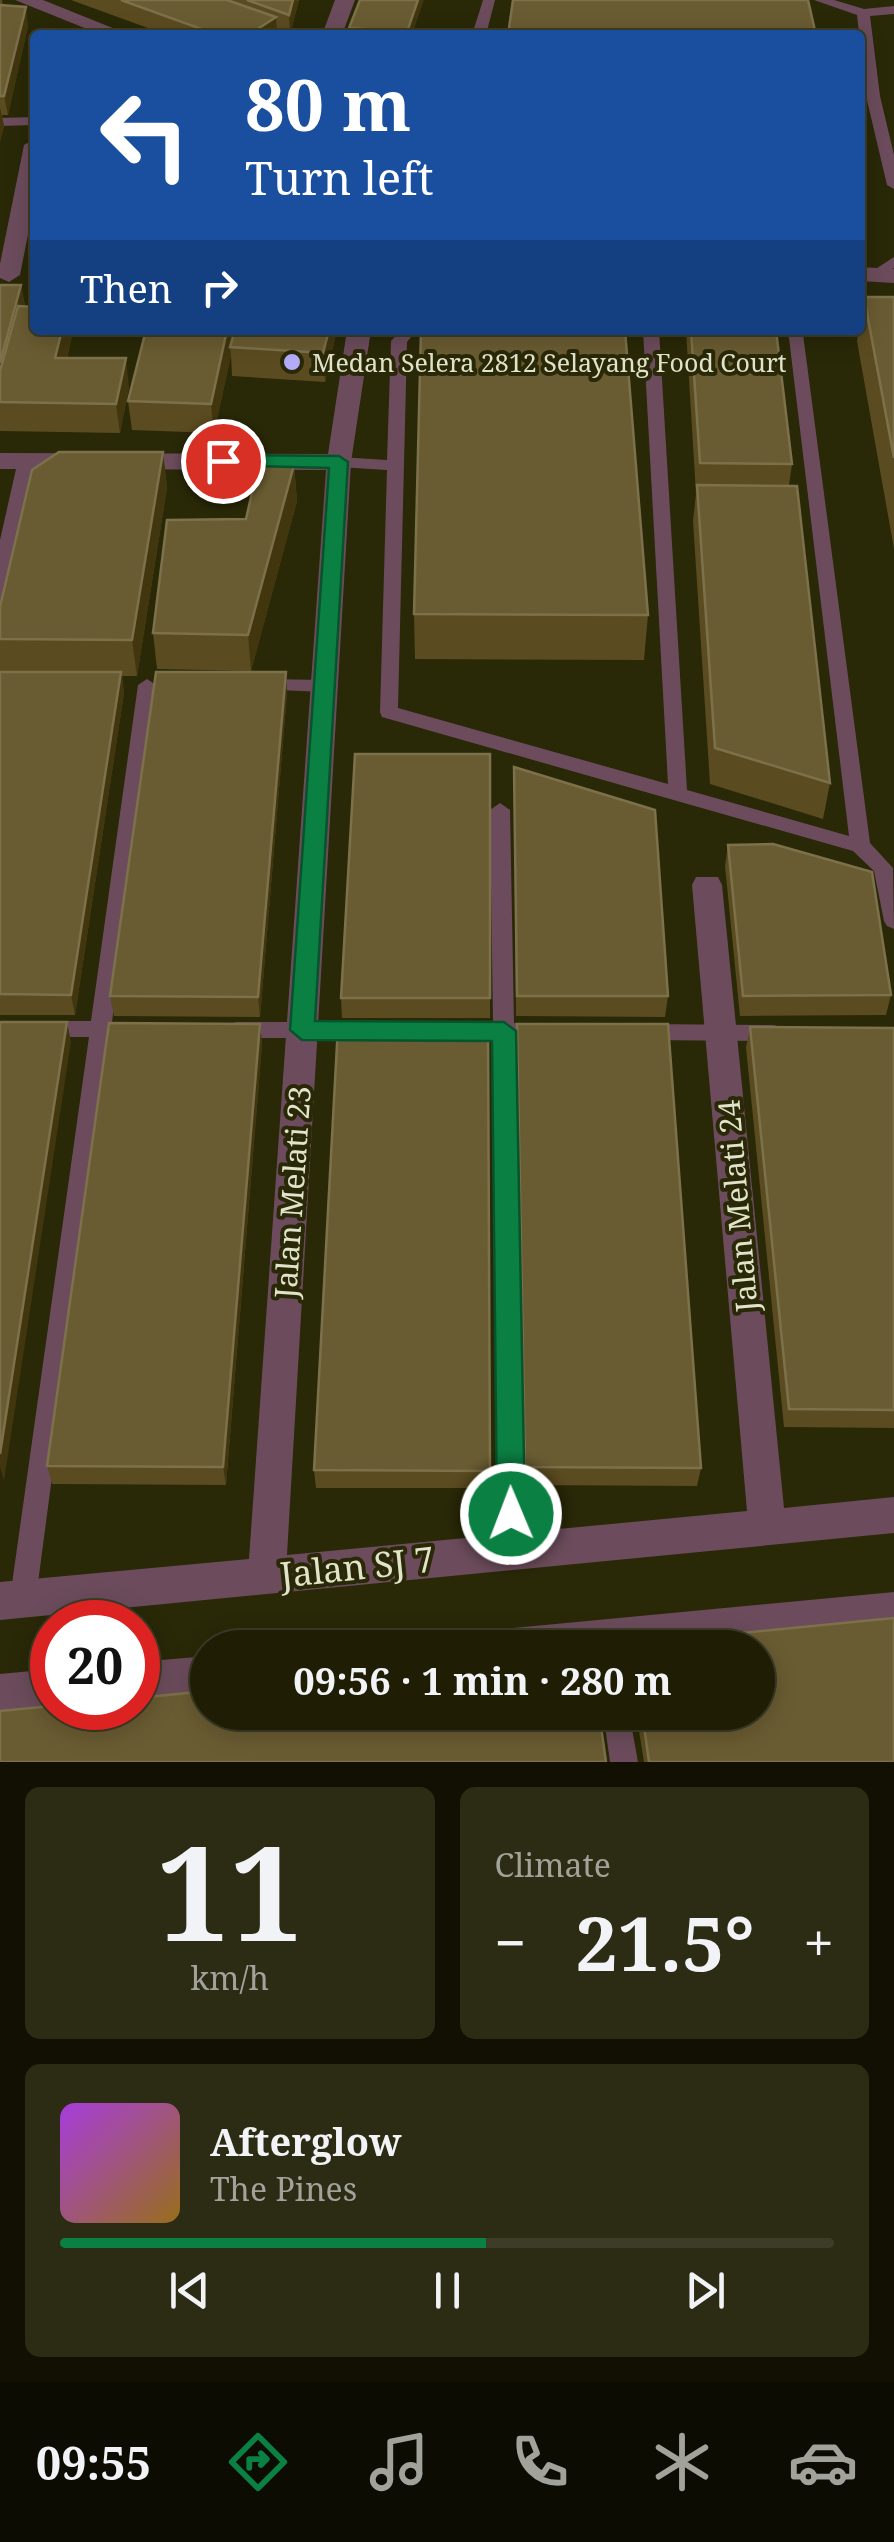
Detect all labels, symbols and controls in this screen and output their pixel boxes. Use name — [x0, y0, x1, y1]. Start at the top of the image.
text: 80 m — [245, 56, 411, 152]
icon: left — [80, 70, 210, 200]
text: Turn left — [245, 147, 434, 208]
icon: right — [192, 260, 247, 315]
text: Then — [80, 262, 172, 314]
place label: Medan Selera 2812 Selayang Food Court — [312, 345, 787, 379]
marker: Medan Selera 2812 Selayang Food Court — [281, 351, 303, 373]
pin — [181, 419, 266, 504]
icon: arrive — [196, 434, 251, 489]
street label: Jalan Melati 23 — [264, 1084, 320, 1301]
street label: Jalan Melati 24 — [707, 1098, 767, 1315]
position arrow — [459, 1462, 563, 1566]
street label: Jalan SJ 7 — [277, 1535, 436, 1598]
speed limit sign: 20 — [30, 1600, 160, 1730]
text: 09:56 · 1 min · 280 m — [293, 1654, 672, 1706]
text: 11 — [156, 1802, 303, 1979]
text: Climate — [495, 1843, 611, 1886]
text: 21.5° — [575, 1891, 754, 1993]
text: − — [495, 1904, 526, 1979]
text: + — [803, 1904, 834, 1979]
text: km/h — [191, 1956, 269, 1999]
text: Afterglow — [210, 2115, 402, 2167]
text: The Pines — [210, 2167, 357, 2210]
icon: previous — [162, 2263, 217, 2318]
icon: pause — [420, 2263, 475, 2318]
icon: next — [678, 2263, 733, 2318]
icon: directions — [223, 2427, 293, 2497]
icon: music — [364, 2427, 434, 2497]
icon: phone — [505, 2427, 575, 2497]
icon: climate — [647, 2427, 717, 2497]
icon: car — [788, 2427, 858, 2497]
text: 09:55 — [36, 2432, 151, 2493]

